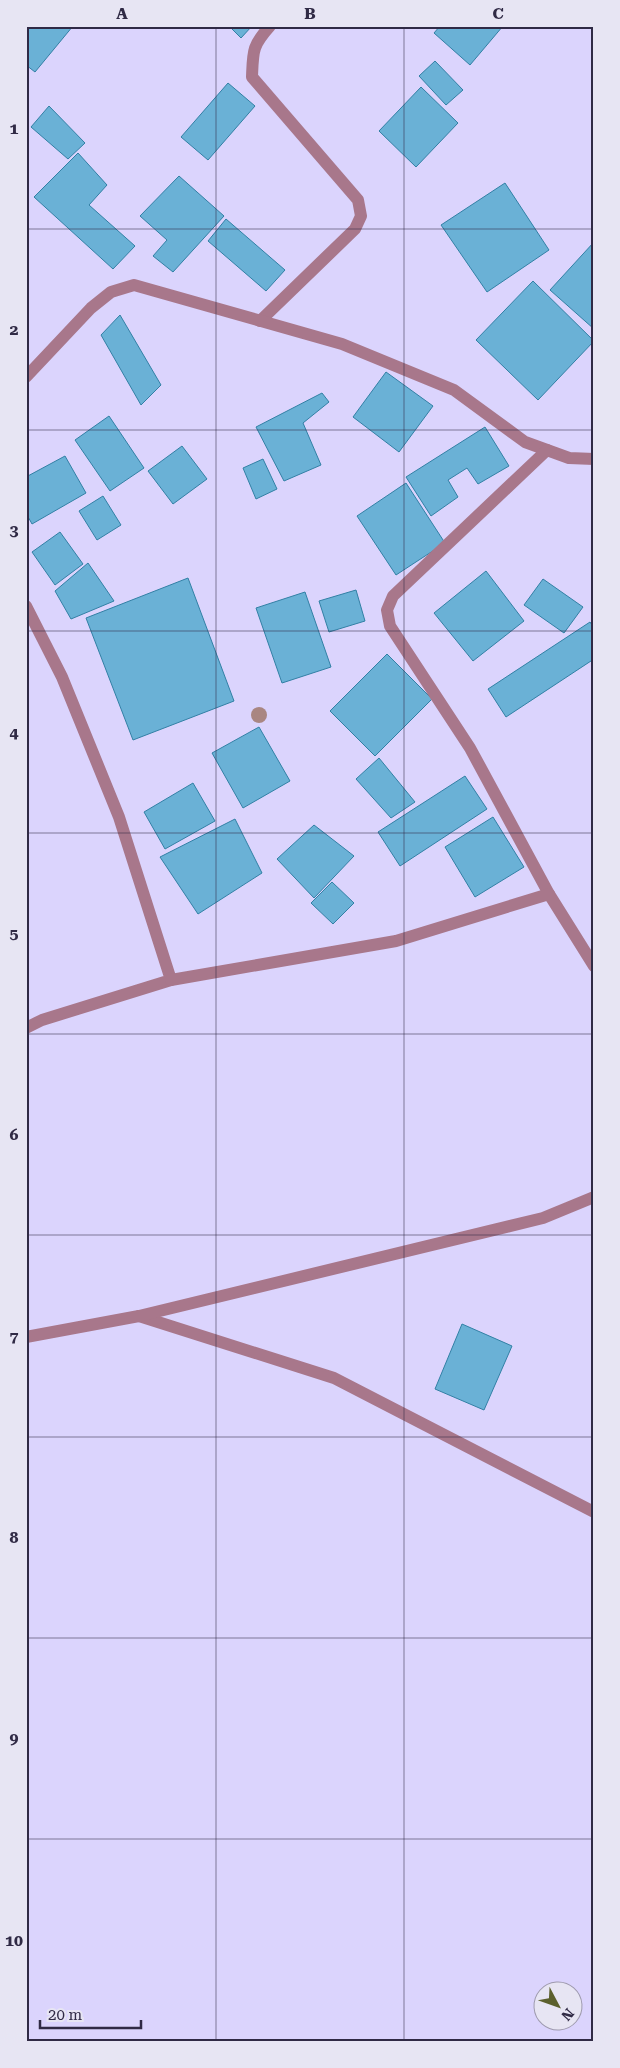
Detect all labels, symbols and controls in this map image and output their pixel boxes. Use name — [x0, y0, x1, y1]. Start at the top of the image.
text: A — [116, 4, 128, 23]
text: B — [304, 4, 316, 23]
text: C — [492, 4, 504, 23]
text: 1 — [10, 119, 19, 138]
text: 2 — [10, 320, 19, 339]
text: 3 — [10, 521, 19, 540]
text: 4 — [10, 723, 19, 742]
text: 5 — [10, 924, 19, 943]
text: 6 — [10, 1125, 19, 1144]
text: 7 — [10, 1327, 19, 1346]
text: 8 — [10, 1528, 19, 1547]
text: 9 — [10, 1729, 19, 1748]
text: 10 — [5, 1931, 23, 1950]
north arrow — [532, 1980, 582, 2030]
scale bar — [40, 1998, 141, 2030]
text: N — [558, 2005, 577, 2024]
text: 20 m — [48, 2006, 83, 2024]

